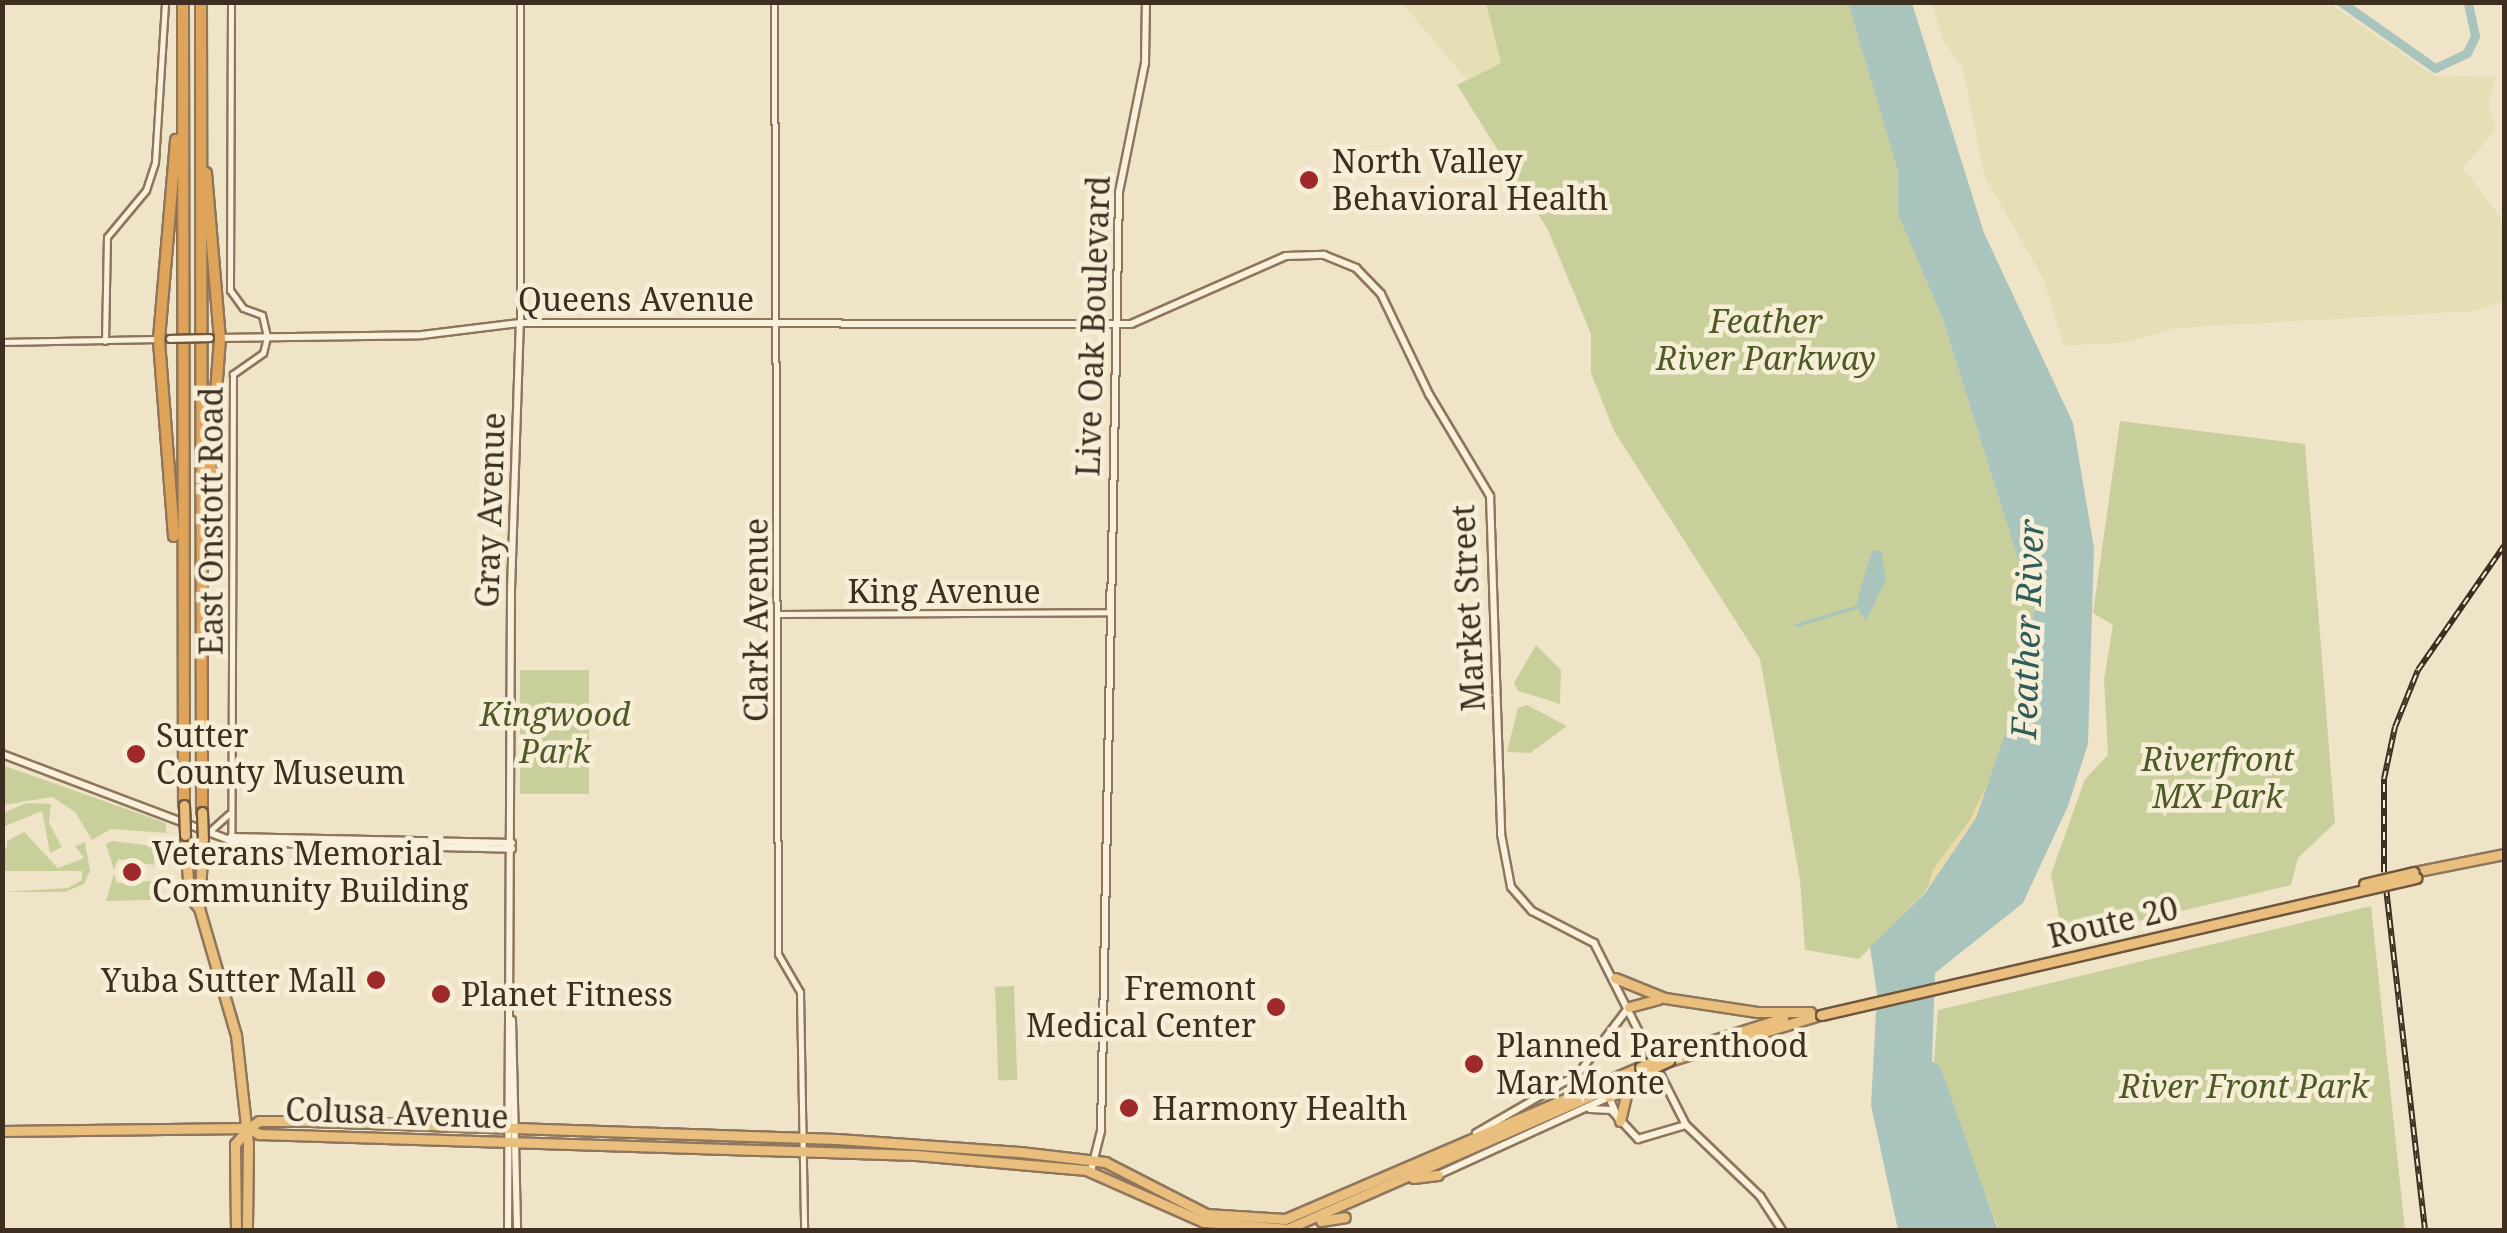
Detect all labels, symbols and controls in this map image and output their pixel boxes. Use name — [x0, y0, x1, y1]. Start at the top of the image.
place label: North Valley Behavioral Health — [1332, 143, 1608, 218]
marker: North Valley Behavioral Health — [1296, 167, 1322, 193]
street label: Live Oak Boulevard — [1069, 175, 1117, 477]
street label: Queens Avenue — [518, 280, 754, 318]
park label: Feather River Parkway — [1656, 303, 1876, 378]
street label: East Onstott Road — [192, 387, 230, 655]
street label: Gray Avenue — [467, 412, 513, 608]
street label: Market Street — [1443, 504, 1493, 712]
street label: Clark Avenue — [737, 518, 775, 722]
water label: Feather River — [2002, 518, 2052, 740]
street label: King Avenue — [847, 572, 1041, 610]
park label: Kingwood Park — [480, 696, 630, 771]
place label: Sutter County Museum — [156, 717, 405, 792]
park label: Riverfront MX Park — [2142, 741, 2294, 816]
marker: Sutter County Museum — [125, 743, 147, 765]
place label: Veterans Memorial Community Building — [152, 835, 469, 910]
marker: Veterans Memorial Community Building — [121, 861, 143, 883]
street label: Route 20 — [2044, 888, 2182, 956]
place label: Yuba Sutter Mall — [101, 961, 356, 999]
marker: Yuba Sutter Mall — [365, 969, 387, 991]
place label: Fremont Medical Center — [1026, 970, 1256, 1045]
place label: Planet Fitness — [461, 975, 673, 1013]
marker: Planet Fitness — [430, 983, 452, 1005]
marker: Fremont Medical Center — [1265, 996, 1287, 1018]
place label: Planned Parenthood Mar Monte — [1496, 1027, 1808, 1102]
marker: Planned Parenthood Mar Monte — [1461, 1051, 1487, 1077]
park label: River Front Park — [2119, 1067, 2369, 1105]
place label: Harmony Health — [1152, 1089, 1408, 1127]
street label: Colusa Avenue — [285, 1090, 509, 1136]
marker: Harmony Health — [1116, 1095, 1142, 1121]

